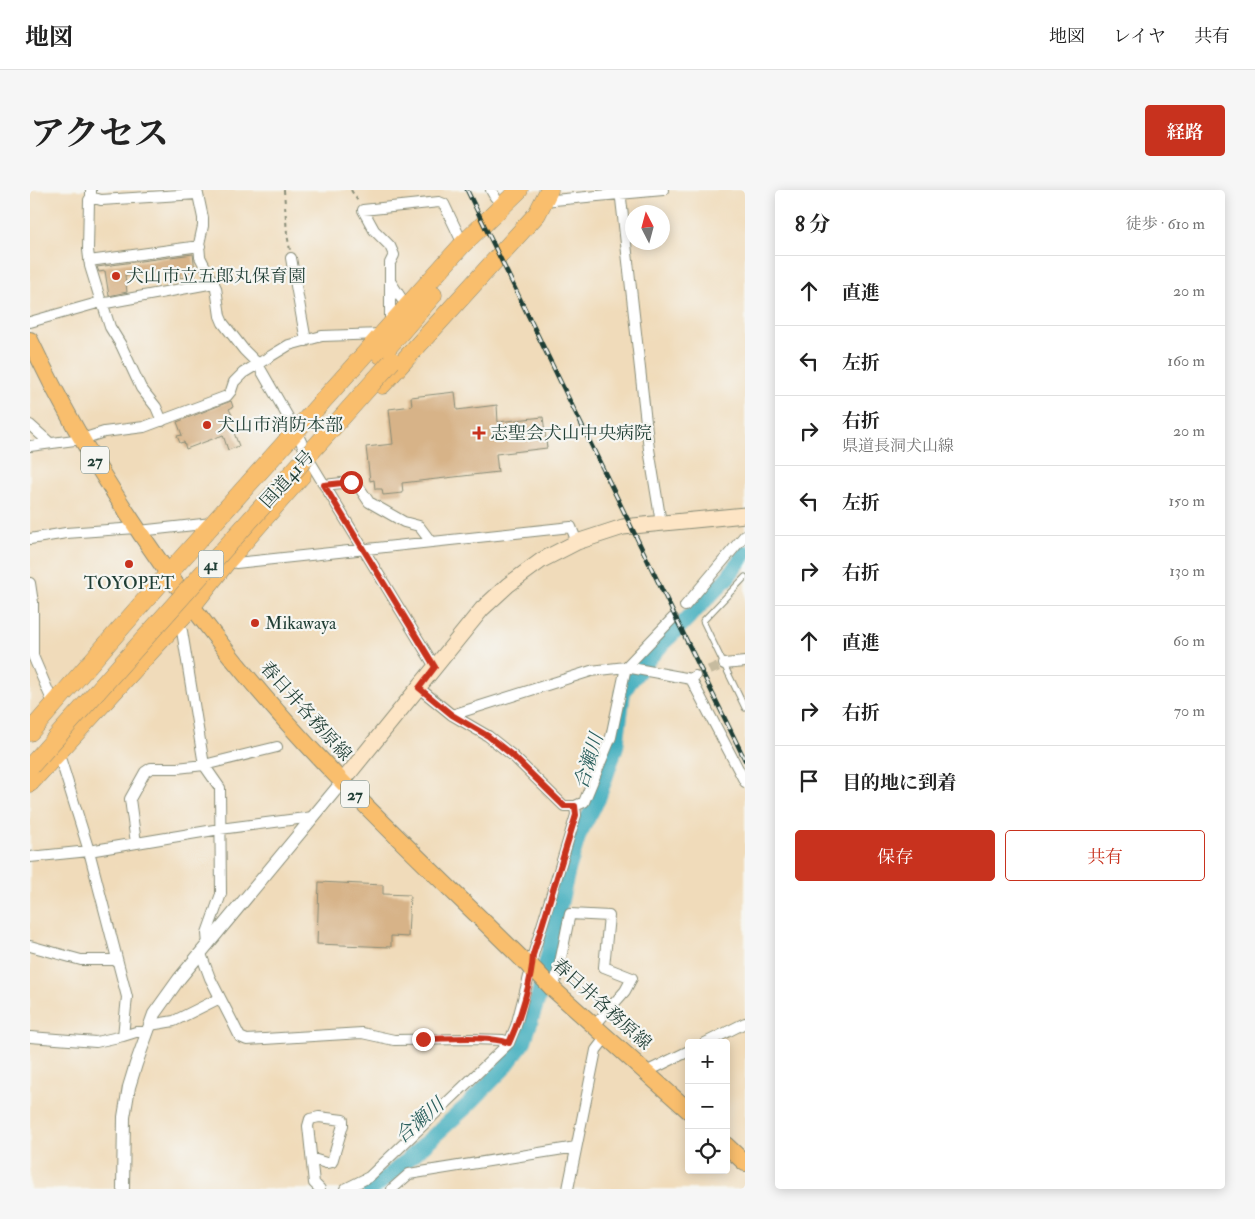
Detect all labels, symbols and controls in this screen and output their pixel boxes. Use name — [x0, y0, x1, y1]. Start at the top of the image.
text: 地図 — [25, 22, 73, 53]
text: 地図 — [1049, 25, 1085, 48]
text: レイヤ — [1113, 25, 1166, 48]
text: 共有 — [1194, 25, 1230, 48]
button: 経路 — [1145, 105, 1225, 156]
text: アクセス — [30, 112, 169, 156]
north arrow — [625, 205, 670, 250]
text: 8 分 — [795, 211, 830, 238]
text: 徒歩 · 610 m — [1126, 214, 1205, 234]
place label: 犬山市立五郎丸保育園 — [126, 265, 306, 288]
marker: 犬山市立五郎丸保育園 — [110, 270, 122, 282]
icon: ahead — [795, 277, 823, 305]
text: 直進 — [842, 281, 880, 305]
text: 20 m — [1173, 281, 1205, 301]
icon: left — [795, 347, 823, 375]
text: 左折 — [842, 351, 880, 375]
text: 160 m — [1167, 351, 1205, 371]
text: 右折 — [842, 409, 880, 433]
place label: 犬山市消防本部 — [217, 414, 343, 437]
icon: right — [795, 417, 823, 445]
marker: 犬山市消防本部 — [201, 419, 213, 431]
text: 20 m — [1173, 421, 1205, 441]
place label: 志聖会犬山中央病院 — [490, 422, 652, 445]
marker: 志聖会犬山中央病院 — [472, 426, 486, 440]
text: 県道長洞犬山線 — [842, 436, 954, 456]
road number: 27 — [81, 446, 109, 474]
street label: 国道41号 — [255, 446, 319, 513]
route start — [340, 471, 363, 494]
icon: left — [795, 487, 823, 515]
text: 左折 — [842, 491, 880, 515]
text: 150 m — [1168, 491, 1205, 511]
road number: 41 — [198, 550, 224, 578]
icon: right — [795, 557, 823, 585]
marker: TOYOPET — [123, 558, 135, 570]
text: 右折 — [842, 561, 880, 585]
text: 130 m — [1169, 561, 1205, 581]
place label: TOYOPET — [84, 572, 175, 595]
place label: Mikawaya — [265, 612, 337, 635]
marker: Mikawaya — [249, 617, 261, 629]
icon: ahead — [795, 627, 823, 655]
text: 直進 — [842, 631, 880, 655]
text: 60 m — [1173, 631, 1205, 651]
street label: 春日井各務原線 — [255, 657, 356, 766]
icon: right — [795, 697, 823, 725]
text: 右折 — [842, 701, 880, 725]
text: 70 m — [1174, 701, 1205, 721]
water label: 合瀬川 — [569, 729, 609, 792]
icon: arrive — [795, 767, 823, 795]
text: 目的地に到着 — [842, 771, 956, 795]
road number: 27 — [341, 780, 369, 808]
button: 保存 — [795, 830, 995, 881]
button: 共有 — [1005, 830, 1205, 881]
street label: 春日井各務原線 — [547, 954, 656, 1055]
route end — [412, 1028, 435, 1051]
map controls — [685, 1039, 730, 1174]
button: + — [685, 1039, 730, 1084]
button: − — [685, 1084, 730, 1129]
water label: 合瀬川 — [390, 1092, 451, 1149]
button: locate — [685, 1129, 730, 1174]

